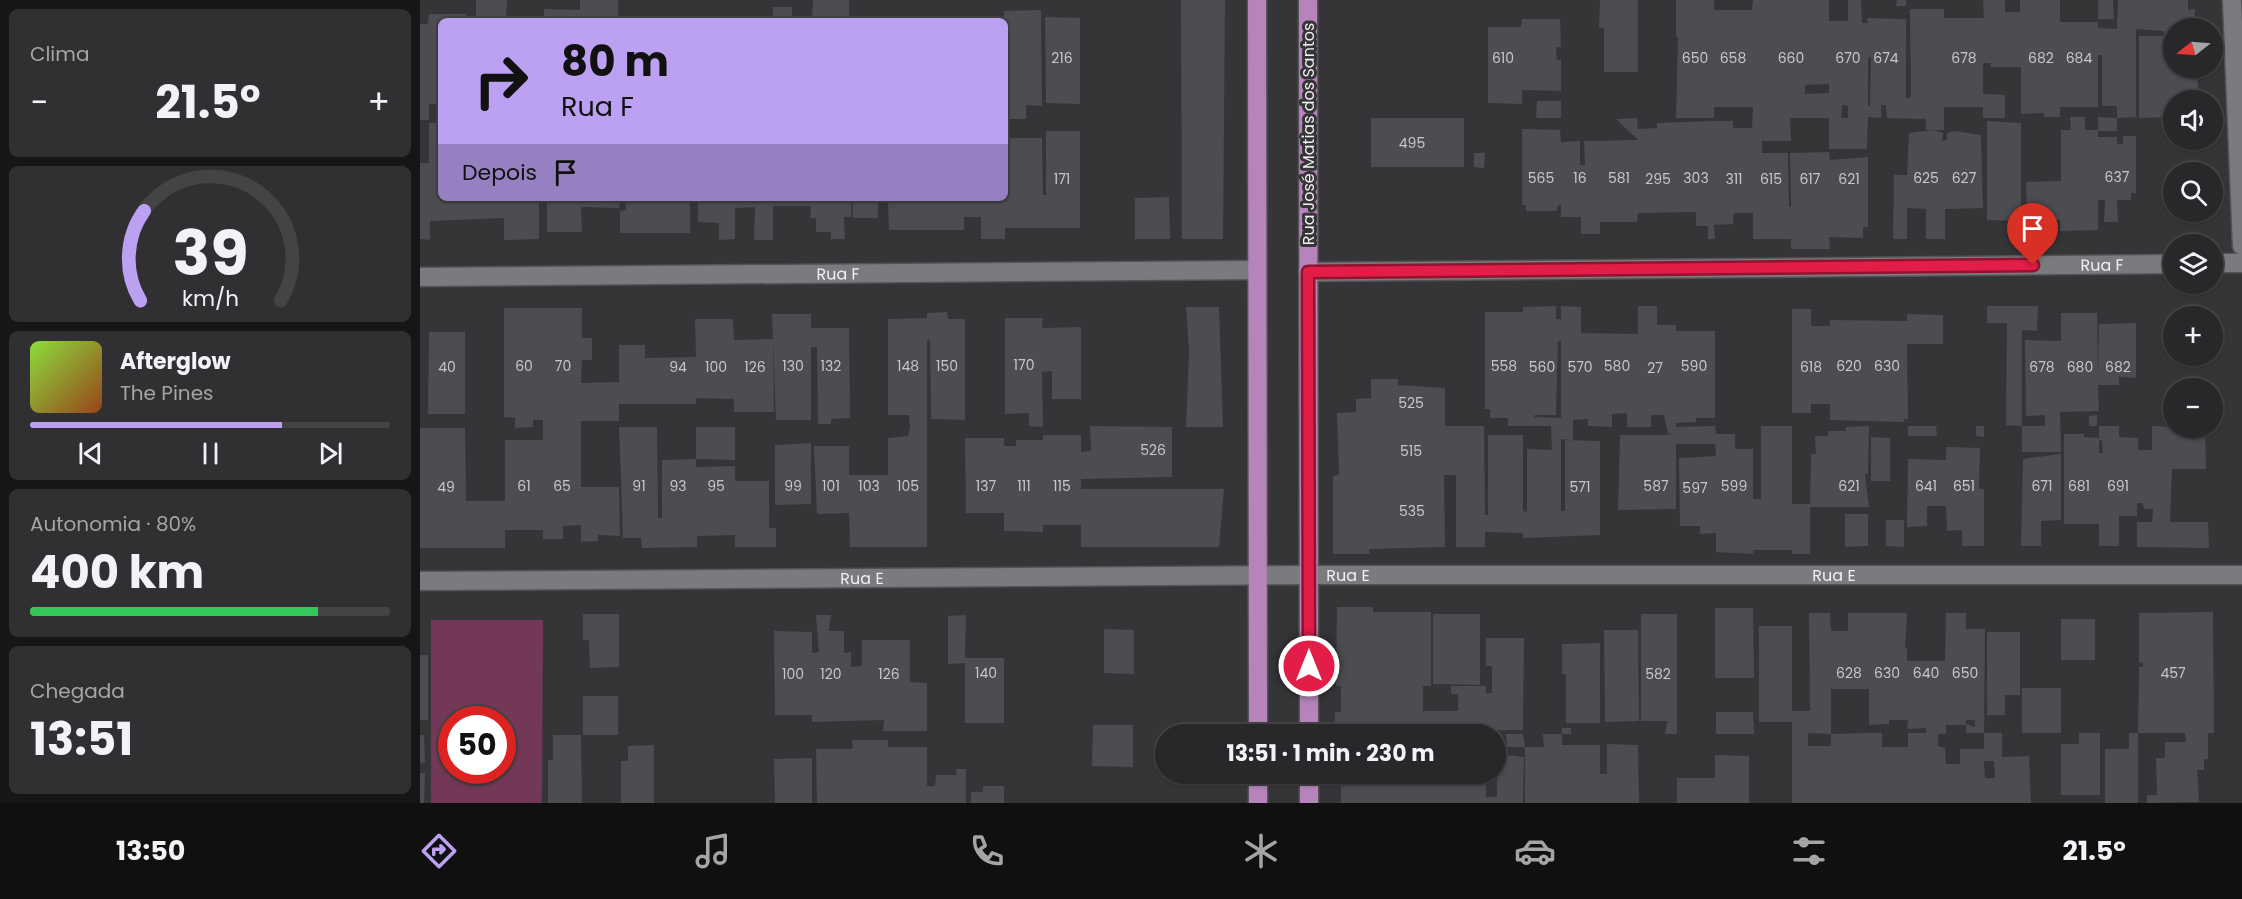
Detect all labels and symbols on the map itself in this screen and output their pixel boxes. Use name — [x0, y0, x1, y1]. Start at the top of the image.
north arrow — [2163, 18, 2223, 78]
street label: Rua José Matias dos Santos — [1297, 23, 1320, 245]
house number: 216 — [1051, 48, 1073, 68]
house number: 610 — [1492, 48, 1514, 68]
house number: 650 — [1682, 48, 1708, 68]
house number: 658 — [1720, 48, 1746, 68]
house number: 660 — [1778, 48, 1804, 68]
house number: 670 — [1835, 48, 1861, 68]
house number: 674 — [1873, 48, 1899, 68]
house number: 678 — [1951, 48, 1977, 68]
house number: 682 — [2028, 48, 2054, 68]
house number: 684 — [2066, 48, 2092, 68]
house number: 495 — [1399, 133, 1425, 153]
house number: 637 — [2105, 167, 2130, 187]
house number: 565 — [1528, 168, 1554, 188]
house number: 16 — [1573, 168, 1587, 188]
house number: 581 — [1608, 168, 1630, 188]
house number: 303 — [1683, 168, 1709, 188]
house number: 625 — [1913, 168, 1939, 188]
house number: 627 — [1952, 168, 1977, 188]
house number: 171 — [1054, 169, 1070, 189]
house number: 295 — [1645, 169, 1671, 189]
house number: 311 — [1725, 169, 1743, 189]
house number: 615 — [1760, 169, 1782, 189]
house number: 617 — [1799, 169, 1821, 189]
house number: 621 — [1838, 169, 1860, 189]
pin — [2007, 203, 2058, 265]
street label: Rua F — [2080, 253, 2124, 276]
street label: Rua F — [816, 262, 860, 285]
house number: 170 — [1014, 355, 1034, 375]
house number: 60 — [515, 356, 533, 376]
house number: 70 — [555, 356, 571, 376]
house number: 130 — [782, 356, 804, 376]
house number: 132 — [821, 356, 841, 376]
house number: 148 — [897, 356, 919, 376]
house number: 150 — [936, 356, 958, 376]
house number: 558 — [1491, 356, 1517, 376]
house number: 580 — [1604, 356, 1630, 376]
house number: 590 — [1681, 356, 1707, 376]
house number: 620 — [1836, 356, 1862, 376]
house number: 630 — [1874, 356, 1900, 376]
house number: 40 — [438, 357, 456, 377]
house number: 94 — [669, 357, 687, 377]
house number: 100 — [705, 357, 727, 377]
house number: 126 — [744, 357, 766, 377]
house number: 560 — [1529, 357, 1555, 377]
house number: 570 — [1567, 357, 1593, 377]
house number: 618 — [1800, 357, 1822, 377]
house number: 678 — [2029, 357, 2055, 377]
house number: 680 — [2067, 357, 2093, 377]
house number: 682 — [2105, 357, 2131, 377]
house number: 27 — [1647, 358, 1663, 378]
house number: 525 — [1398, 393, 1424, 413]
house number: 526 — [1140, 440, 1166, 460]
house number: 515 — [1400, 441, 1422, 461]
house number: 61 — [517, 476, 531, 496]
house number: 65 — [553, 476, 571, 496]
house number: 91 — [632, 476, 646, 496]
house number: 93 — [669, 476, 687, 496]
house number: 95 — [707, 476, 725, 496]
house number: 99 — [784, 476, 802, 496]
house number: 101 — [822, 476, 840, 496]
house number: 103 — [858, 476, 880, 496]
house number: 105 — [897, 476, 919, 496]
house number: 137 — [976, 476, 997, 496]
house number: 111 — [1017, 476, 1031, 496]
house number: 115 — [1053, 476, 1071, 496]
house number: 587 — [1643, 476, 1669, 496]
house number: 599 — [1721, 476, 1747, 496]
house number: 621 — [1838, 476, 1860, 496]
house number: 641 — [1915, 476, 1937, 496]
house number: 651 — [1953, 476, 1975, 496]
house number: 671 — [2031, 476, 2053, 496]
house number: 681 — [2068, 476, 2090, 496]
house number: 691 — [2107, 476, 2129, 496]
house number: 49 — [437, 477, 455, 497]
house number: 571 — [1570, 477, 1590, 497]
house number: 597 — [1682, 478, 1708, 498]
house number: 535 — [1399, 501, 1425, 521]
street label: Rua E — [1326, 564, 1370, 587]
street label: Rua E — [1812, 564, 1856, 587]
street label: Rua E — [840, 566, 884, 590]
position arrow — [1277, 634, 1341, 698]
house number: 140 — [975, 663, 997, 683]
house number: 628 — [1836, 663, 1862, 683]
house number: 630 — [1874, 663, 1900, 683]
house number: 640 — [1913, 663, 1939, 683]
house number: 650 — [1952, 663, 1978, 683]
house number: 457 — [2160, 663, 2186, 683]
house number: 100 — [782, 664, 804, 684]
house number: 120 — [820, 664, 842, 684]
house number: 126 — [878, 664, 900, 684]
house number: 582 — [1645, 664, 1671, 684]
speed limit sign: 50 — [438, 706, 516, 784]

